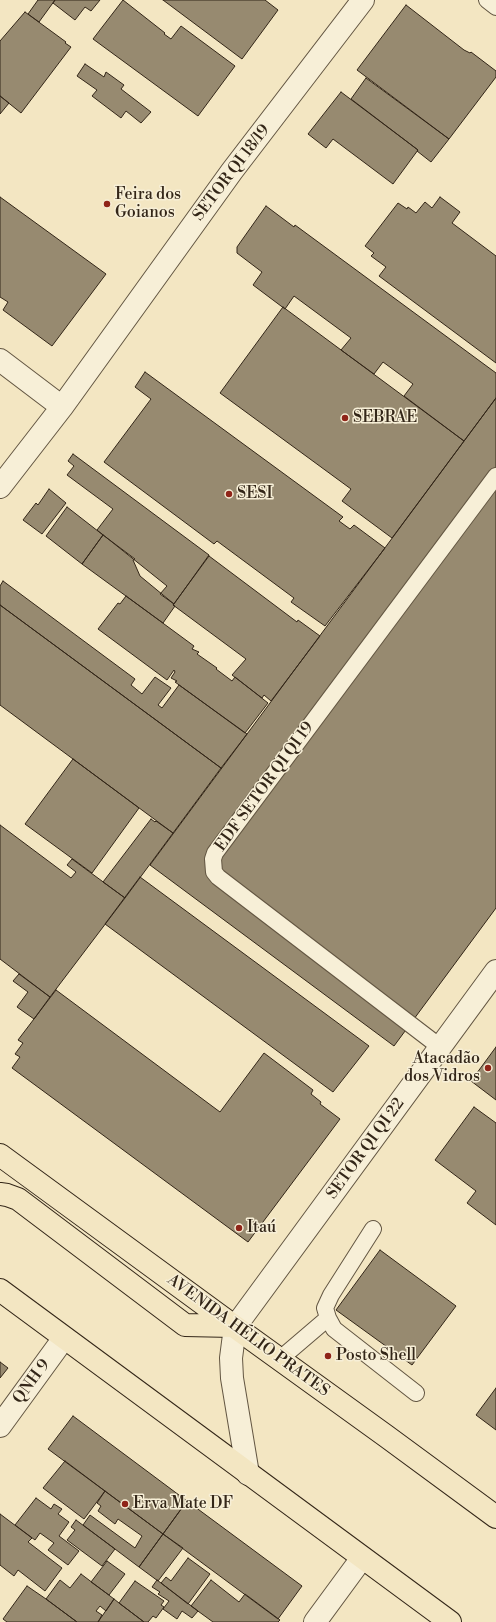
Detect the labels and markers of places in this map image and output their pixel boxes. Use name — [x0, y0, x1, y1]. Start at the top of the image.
place label: Feira dos Goianos — [115, 185, 181, 223]
marker: Feira dos Goianos — [102, 199, 112, 209]
place label: SEBRAE — [353, 408, 417, 428]
marker: SEBRAE — [340, 413, 350, 423]
place label: SESI — [237, 484, 273, 504]
marker: SESI — [224, 489, 234, 499]
place label: Atacadão dos Vidros — [404, 1049, 480, 1087]
marker: Atacadão dos Vidros — [483, 1063, 493, 1073]
place label: Itaú — [247, 1218, 276, 1238]
marker: Itaú — [234, 1223, 244, 1233]
place label: Posto Shell — [336, 1346, 416, 1366]
marker: Posto Shell — [323, 1351, 333, 1361]
place label: Erva Mate DF — [133, 1494, 233, 1514]
marker: Erva Mate DF — [120, 1499, 130, 1509]

